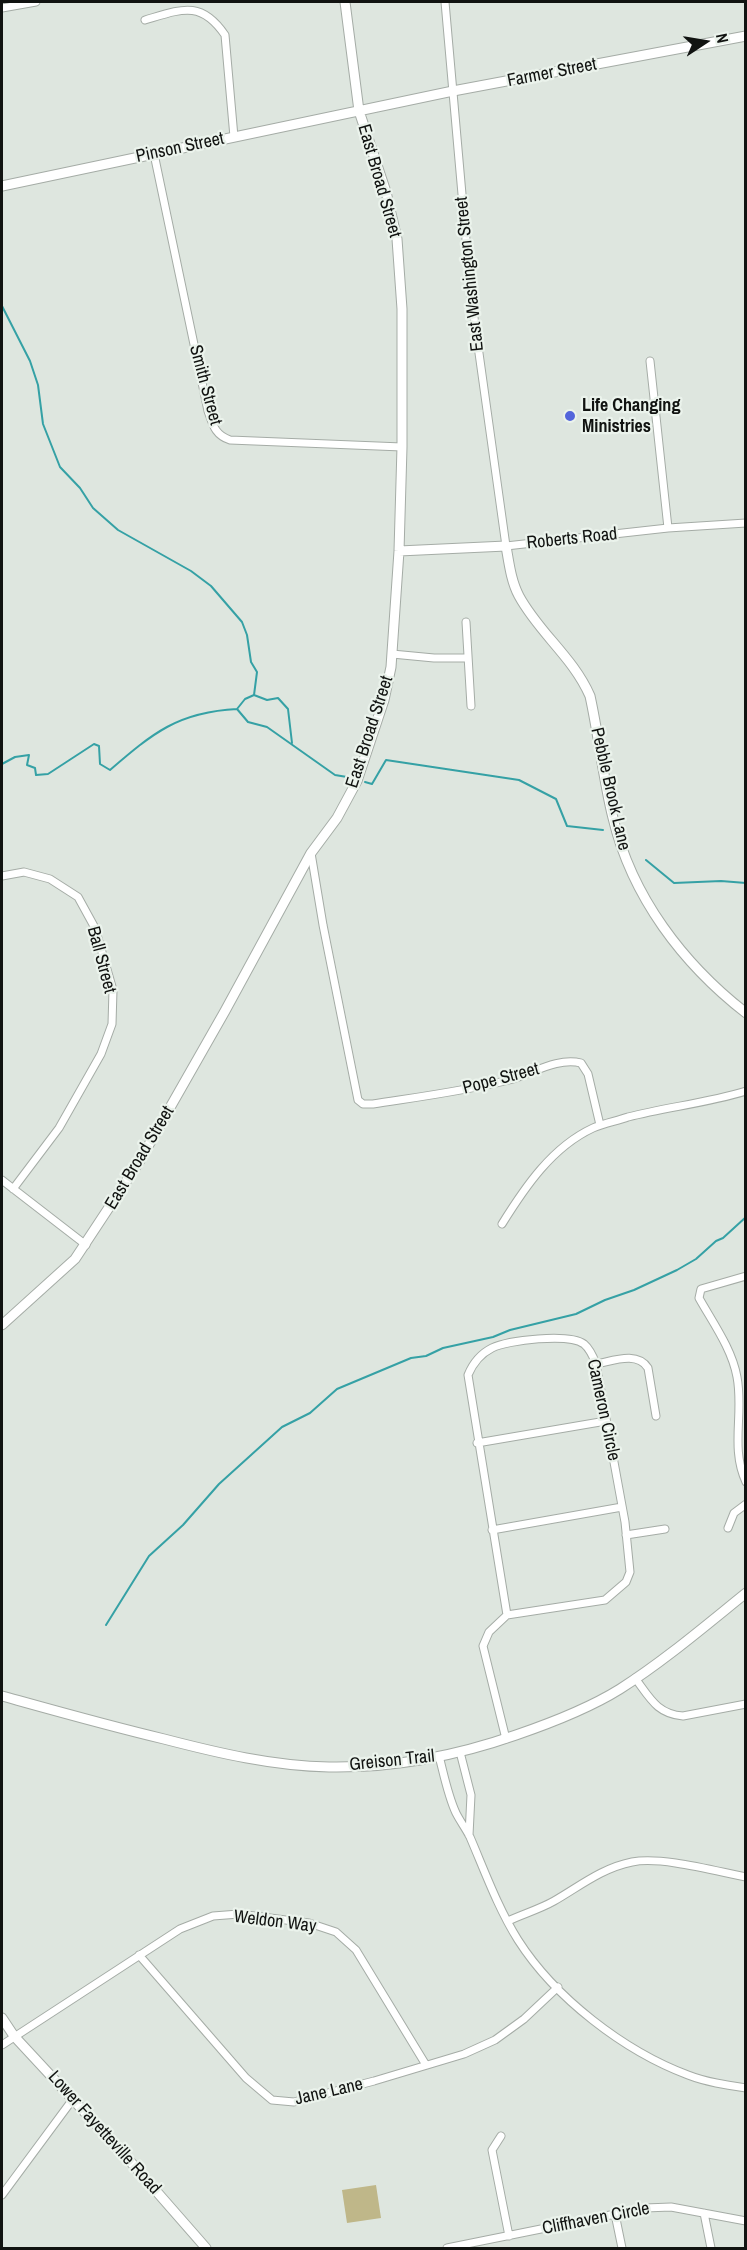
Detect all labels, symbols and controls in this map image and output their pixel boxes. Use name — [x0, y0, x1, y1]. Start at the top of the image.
north arrow — [675, 12, 735, 72]
text: N — [711, 31, 734, 45]
street label: Farmer Street — [506, 54, 598, 92]
street label: East Broad Street — [353, 122, 405, 240]
street label: Pinson Street — [134, 128, 226, 168]
street label: East Washington Street — [451, 196, 489, 352]
street label: Smith Street — [184, 343, 226, 427]
place label: Life Changing Ministries — [582, 395, 680, 438]
marker: Life Changing Ministries — [563, 409, 577, 423]
street label: Roberts Road — [526, 523, 618, 555]
street label: East Broad Street — [342, 673, 398, 791]
street label: Pebble Brook Lane — [585, 725, 635, 853]
street label: Ball Street — [82, 924, 120, 996]
street label: Pope Street — [461, 1058, 541, 1100]
street label: East Broad Street — [101, 1103, 179, 1213]
street label: Cameron Circle — [582, 1357, 624, 1463]
street label: Greison Trail — [348, 1746, 436, 1776]
street label: Weldon Way — [233, 1906, 317, 1938]
street label: Lower Fayetteville Road — [43, 2067, 165, 2199]
street label: Jane Lane — [293, 2074, 365, 2110]
street label: Cliffhaven Circle — [541, 2198, 651, 2240]

